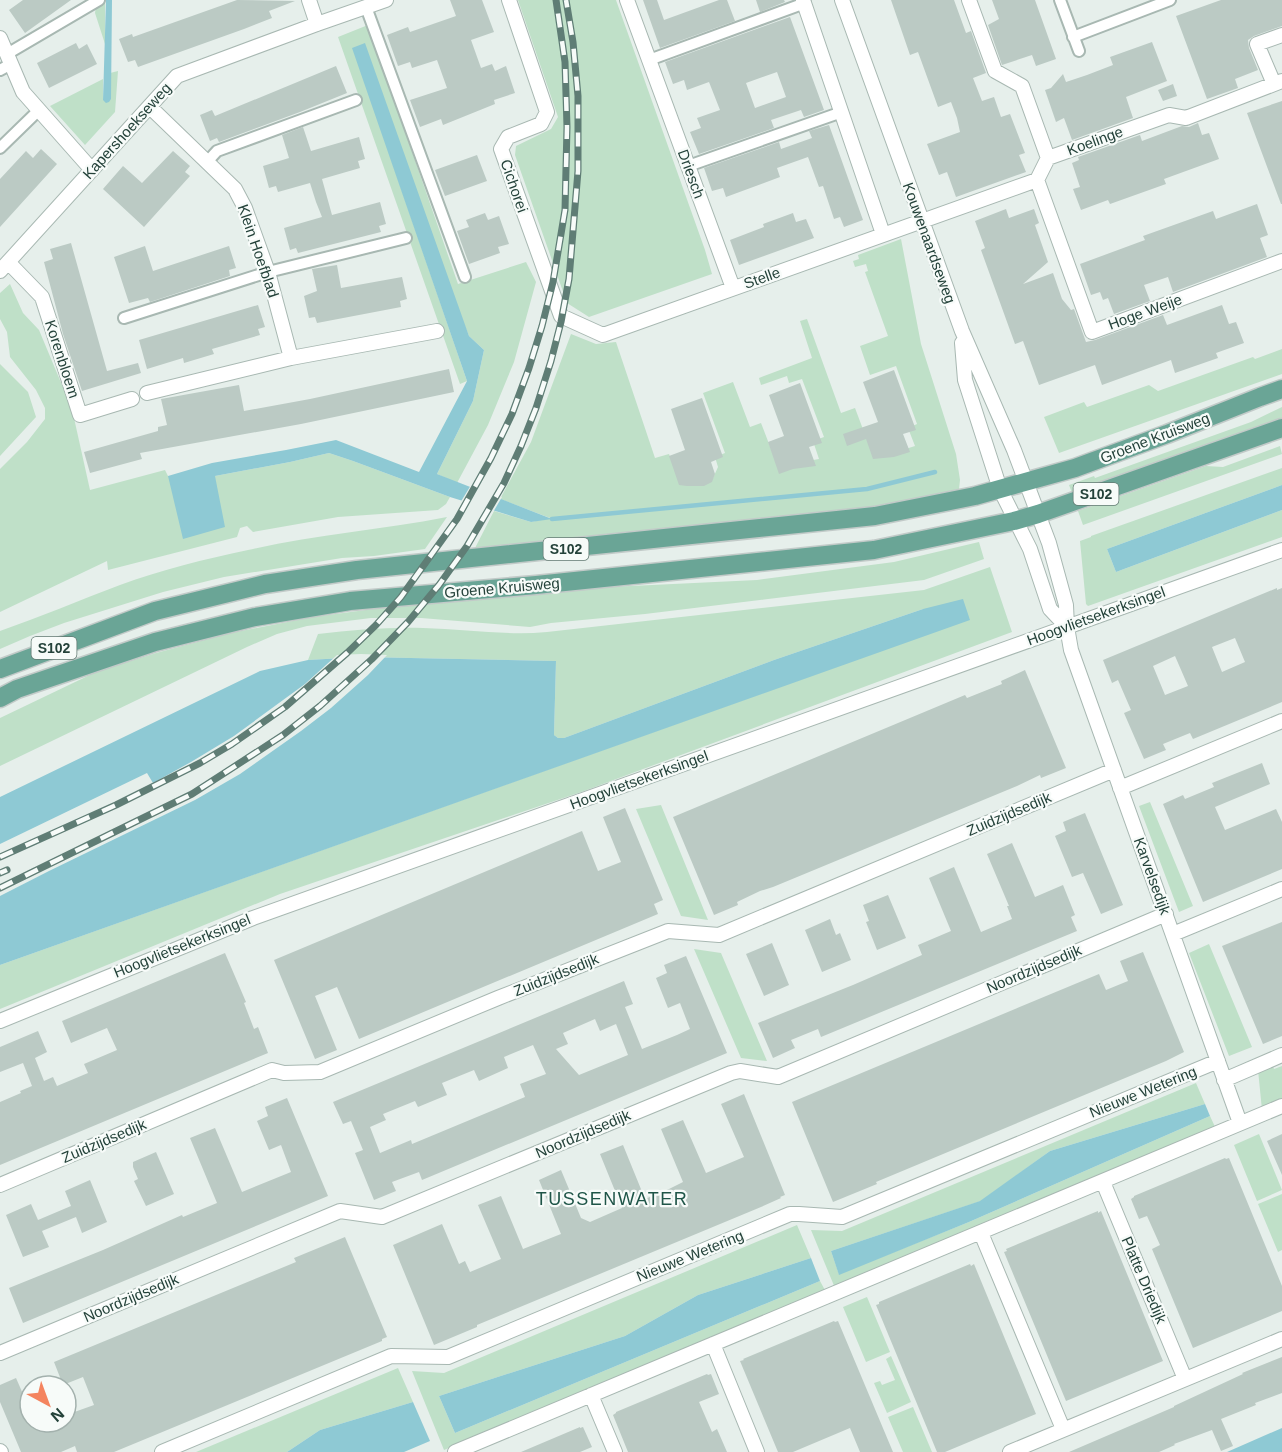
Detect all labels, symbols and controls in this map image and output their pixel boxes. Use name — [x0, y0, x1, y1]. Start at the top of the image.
street label: Kapershoekseweg — [79, 79, 174, 182]
street label: Koelinge — [1064, 123, 1125, 159]
street label: Driesch — [675, 147, 708, 201]
street label: Cichorei — [497, 157, 531, 215]
street label: Kouwenaardseweg — [900, 180, 959, 306]
street label: Klein Hoefblad — [235, 202, 282, 300]
street label: Stelle — [741, 263, 782, 292]
street label: Hoge Weije — [1106, 290, 1184, 333]
street label: Korenbloem — [42, 318, 83, 400]
street label: Groene Kruisweg — [1098, 409, 1212, 466]
road number: S102 — [1074, 483, 1118, 505]
road number: S102 — [544, 538, 588, 560]
street label: Groene Kruisweg — [443, 574, 560, 601]
street label: Hoogvlietsekerksingel — [1024, 583, 1167, 648]
road number: S102 — [32, 637, 76, 659]
street label: Hoogvlietsekerksingel — [567, 747, 710, 812]
street label: Zuidzijdsedijk — [964, 788, 1054, 839]
street label: Karvelsedijk — [1131, 835, 1174, 917]
street label: Hoogvlietsekerksingel — [111, 910, 253, 981]
street label: Noordzijdsedijk — [984, 941, 1084, 996]
street label: Zuidzijdsedijk — [511, 950, 601, 999]
street label: Nieuwe Wetering — [1087, 1062, 1199, 1121]
street label: Noordzijdsedijk — [533, 1106, 633, 1161]
street label: Zuidzijdsedijk — [59, 1115, 149, 1166]
district label: TUSSENWATER — [536, 1189, 688, 1209]
street label: Nieuwe Wetering — [634, 1226, 746, 1285]
street label: Platte Driedijk — [1119, 1234, 1171, 1326]
street label: Noordzijdsedijk — [81, 1270, 181, 1325]
north arrow — [18, 1374, 78, 1434]
text: N — [48, 1405, 67, 1425]

